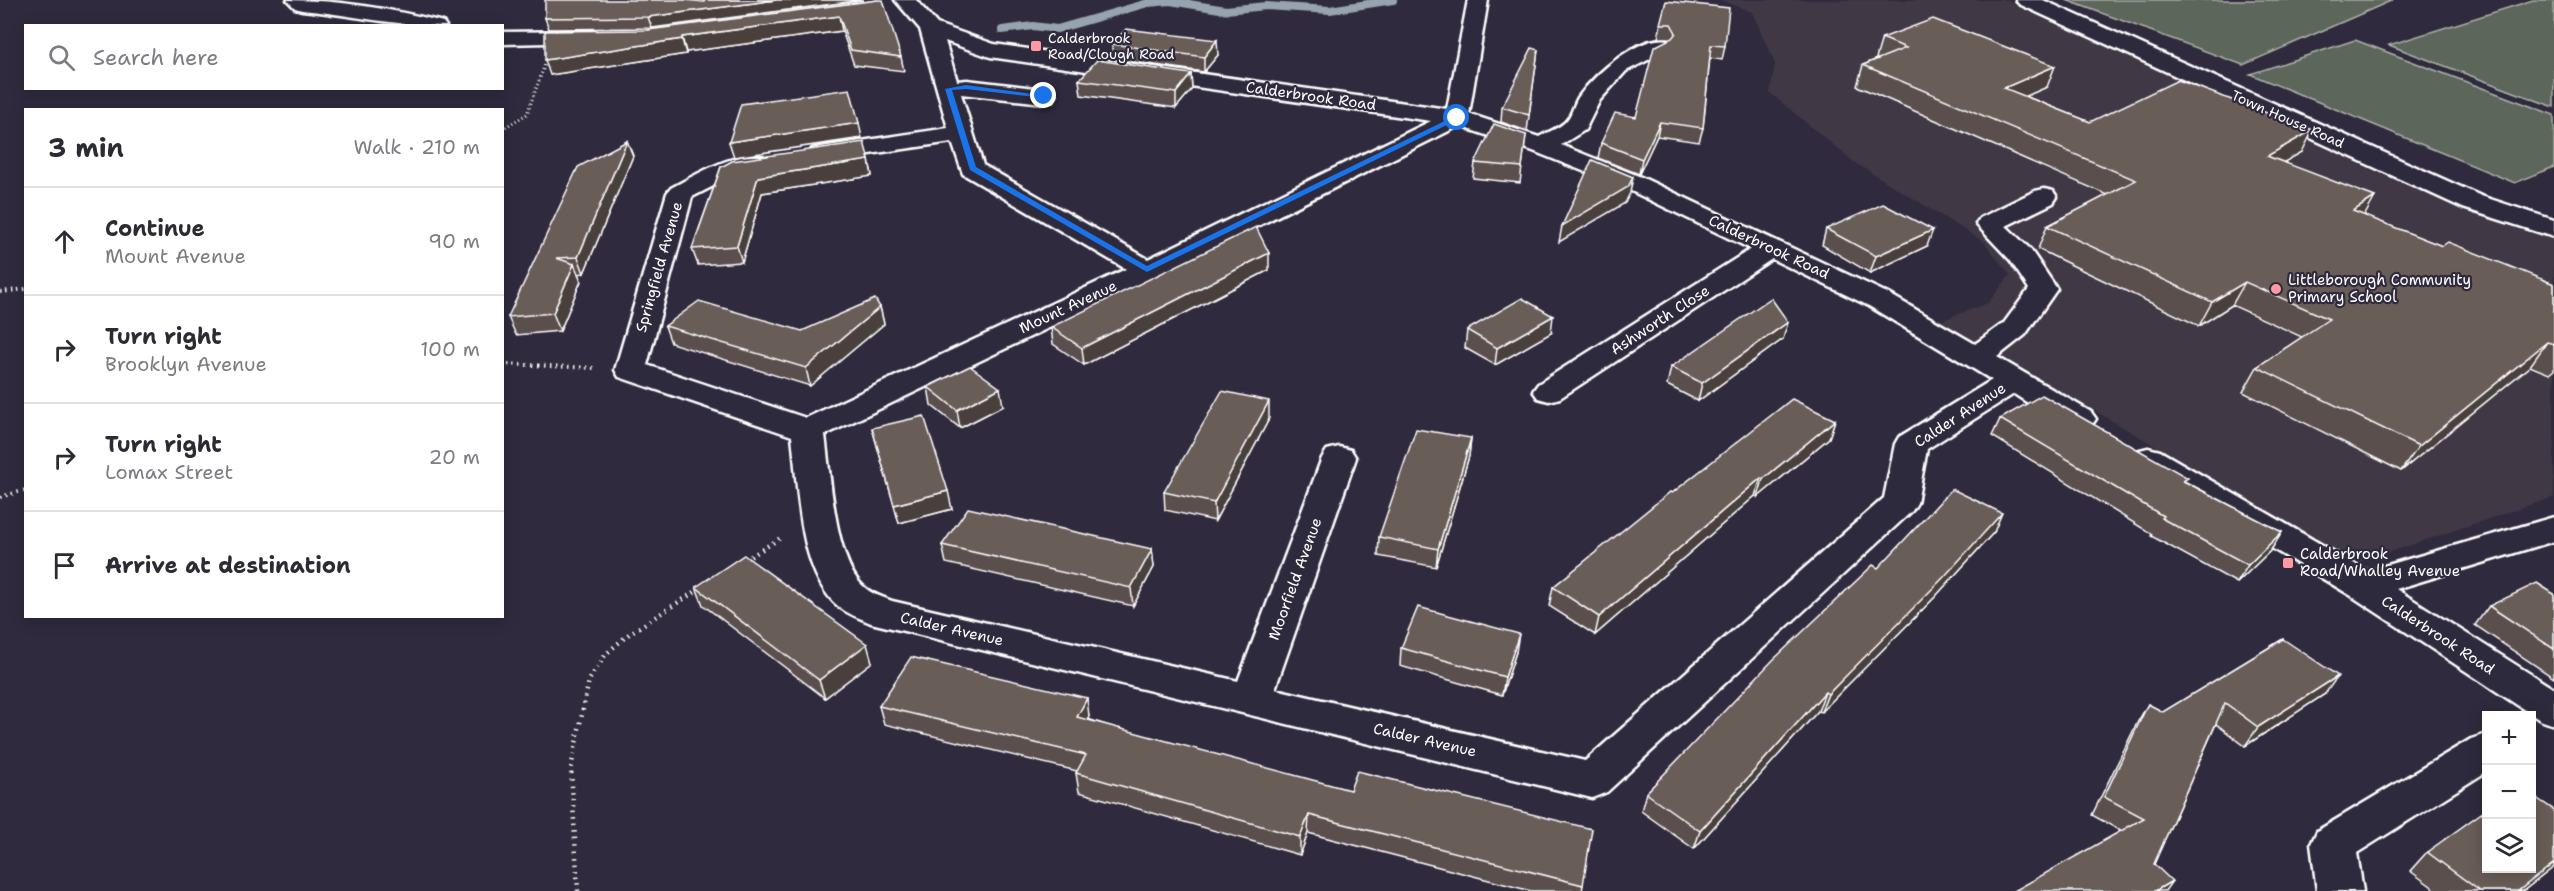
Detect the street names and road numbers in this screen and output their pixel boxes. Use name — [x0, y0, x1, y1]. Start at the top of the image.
street label: Calderbrook Road — [1245, 77, 1378, 115]
street label: Town House Road — [2229, 86, 2347, 152]
street label: Springfield Avenue — [631, 199, 687, 335]
street label: Calderbrook Road — [1705, 210, 1833, 284]
street label: Mount Avenue — [1016, 276, 1120, 338]
street label: Ashworth Close — [1607, 280, 1713, 360]
street label: Calder Avenue — [1910, 378, 2010, 452]
street label: Moorfield Avenue — [1264, 515, 1326, 643]
street label: Calderbrook Road — [2378, 591, 2499, 679]
street label: Calder Avenue — [898, 607, 1006, 651]
street label: Calder Avenue — [1371, 718, 1479, 762]

